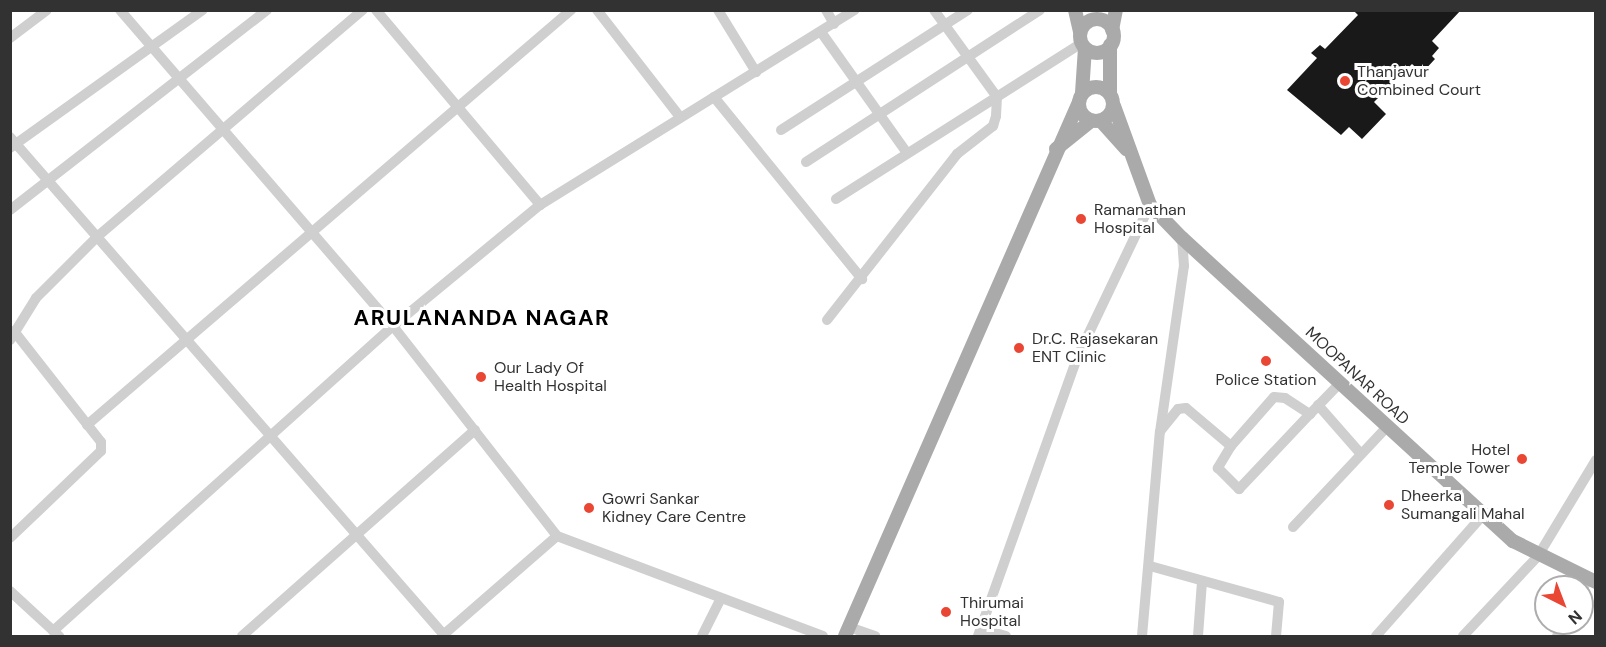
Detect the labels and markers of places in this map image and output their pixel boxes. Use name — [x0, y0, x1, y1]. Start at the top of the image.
place label: Thanjavur Combined Court — [1357, 62, 1481, 100]
marker: Thanjavur Combined Court — [1338, 74, 1352, 88]
place label: Ramanathan Hospital — [1094, 200, 1186, 238]
marker: Ramanathan Hospital — [1072, 210, 1090, 228]
place label: Dr.C. Rajasekaran ENT Clinic — [1032, 329, 1158, 367]
marker: Dr.C. Rajasekaran ENT Clinic — [1010, 339, 1028, 357]
marker: Police Station — [1259, 354, 1273, 368]
place label: Our Lady Of Health Hospital — [494, 358, 607, 396]
marker: Our Lady Of Health Hospital — [472, 368, 490, 386]
place label: Police Station — [1215, 370, 1317, 390]
place label: Hotel Temple Tower — [1409, 440, 1510, 478]
marker: Hotel Temple Tower — [1515, 452, 1529, 466]
place label: Dheerka Sumangali Mahal — [1401, 486, 1525, 524]
place label: Gowri Sankar Kidney Care Centre — [602, 489, 746, 527]
marker: Dheerka Sumangali Mahal — [1382, 498, 1396, 512]
marker: Gowri Sankar Kidney Care Centre — [580, 499, 598, 517]
place label: Thirumai Hospital — [960, 593, 1024, 631]
marker: Thirumai Hospital — [937, 603, 955, 621]

